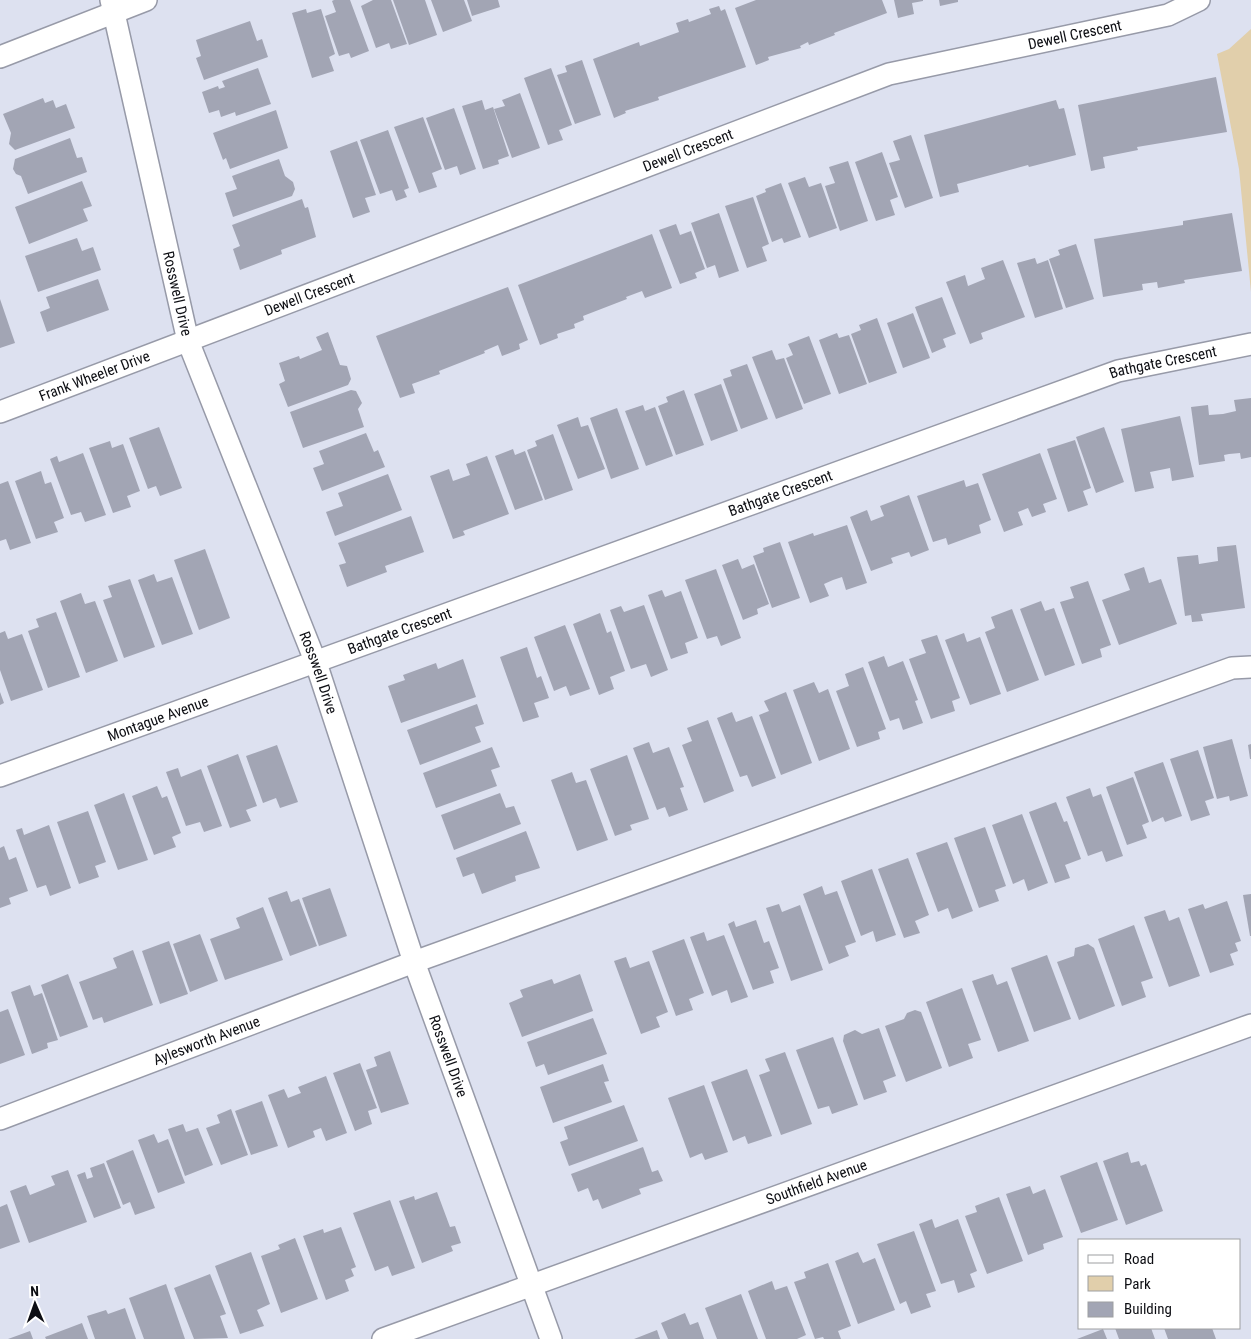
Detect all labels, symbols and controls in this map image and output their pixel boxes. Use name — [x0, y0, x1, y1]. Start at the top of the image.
street label: Dewell Crescent — [1026, 16, 1123, 53]
street label: Dewell Crescent — [640, 125, 736, 176]
street label: Rosswell Drive — [159, 250, 196, 338]
street label: Dewell Crescent — [262, 269, 357, 320]
street label: Bathgate Crescent — [1107, 342, 1218, 382]
street label: Frank Wheeler Drive — [36, 347, 152, 405]
street label: Bathgate Crescent — [726, 466, 835, 520]
street label: Bathgate Crescent — [345, 604, 454, 658]
street label: Rosswell Drive — [295, 629, 341, 716]
street label: Montague Avenue — [105, 692, 211, 745]
street label: Aylesworth Avenue — [151, 1012, 262, 1069]
street label: Rosswell Drive — [425, 1013, 471, 1100]
street label: Southfield Avenue — [763, 1156, 870, 1209]
legend — [1078, 1239, 1241, 1329]
text: Road — [1124, 1250, 1154, 1268]
text: Park — [1124, 1275, 1151, 1293]
north arrow — [10, 1279, 60, 1329]
text: N — [30, 1283, 39, 1299]
text: Building — [1124, 1300, 1172, 1318]

